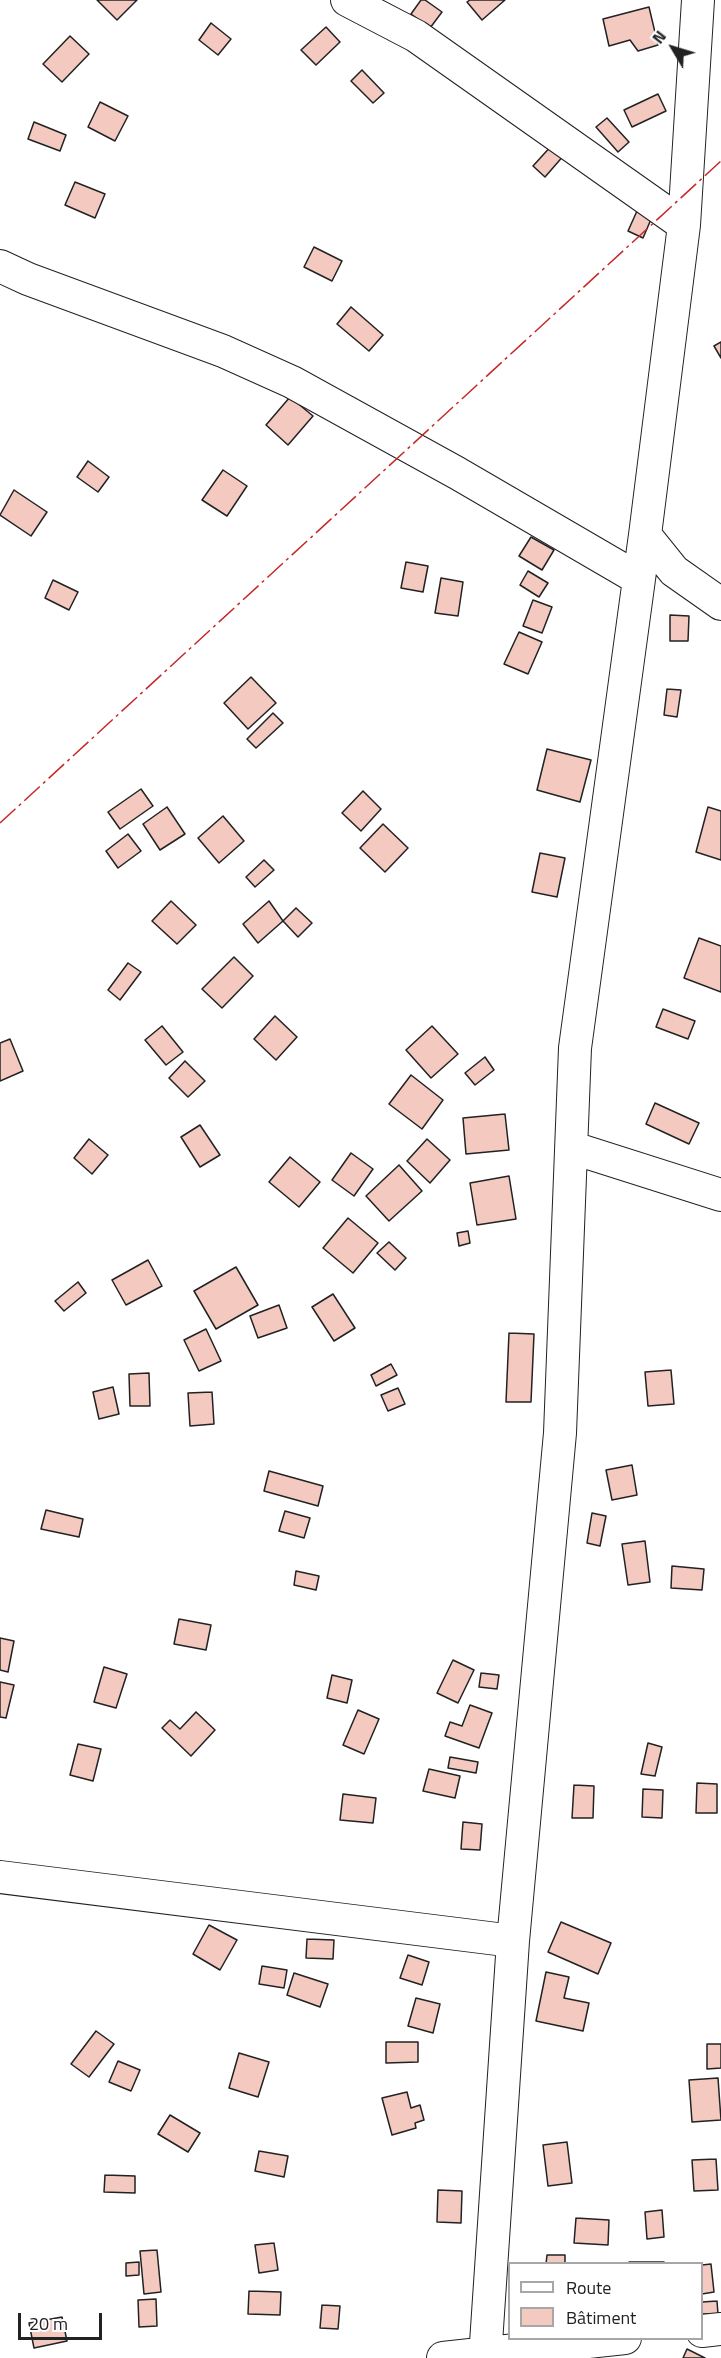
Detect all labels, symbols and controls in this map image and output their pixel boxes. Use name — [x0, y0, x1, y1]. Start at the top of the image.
north arrow — [643, 18, 703, 78]
text: N — [646, 25, 672, 49]
legend — [508, 2262, 703, 2340]
text: Route — [566, 2274, 611, 2301]
scale bar — [21, 2301, 105, 2339]
text: Bâtiment — [566, 2304, 636, 2331]
text: 20 m — [29, 2310, 68, 2337]

